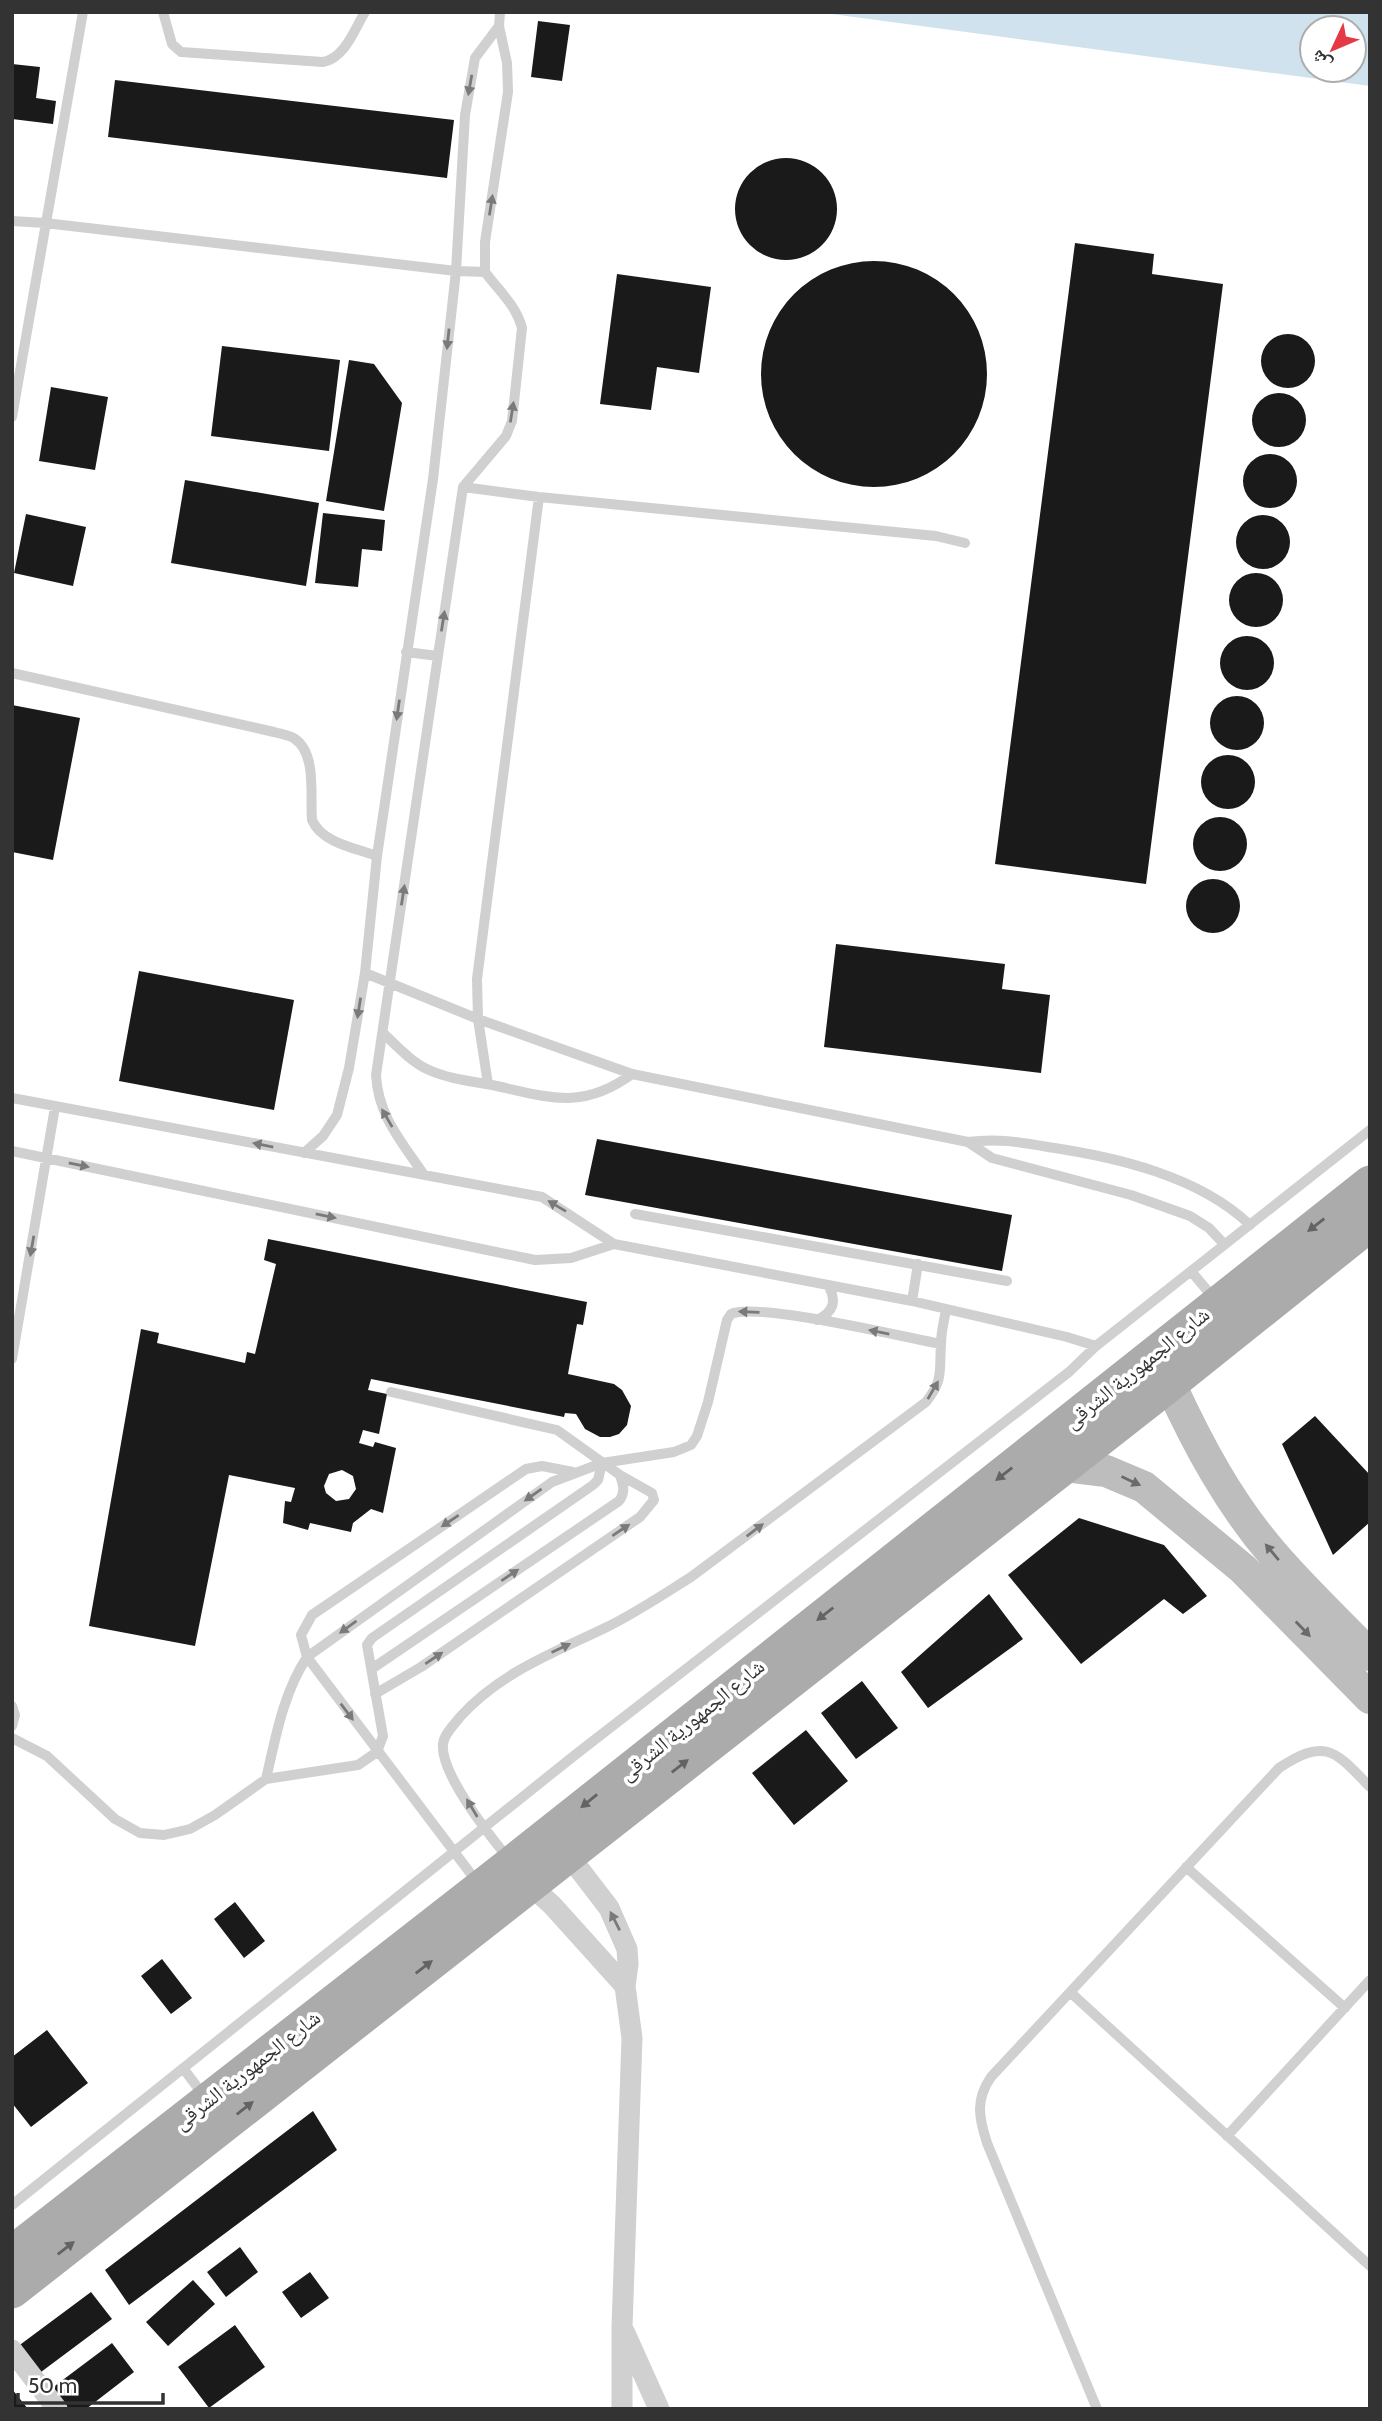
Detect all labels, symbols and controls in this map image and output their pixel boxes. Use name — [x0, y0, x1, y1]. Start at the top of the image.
north arrow — [1298, 14, 1368, 84]
text: ش — [1306, 45, 1336, 76]
one-way arrow — [464, 74, 475, 96]
one-way arrow — [486, 193, 497, 215]
one-way arrow — [443, 328, 454, 350]
one-way arrow — [507, 401, 518, 423]
one-way arrow — [438, 610, 449, 632]
one-way arrow — [392, 699, 403, 721]
one-way arrow — [398, 884, 409, 906]
one-way arrow — [353, 997, 364, 1019]
one-way arrow — [381, 1108, 393, 1127]
one-way arrow — [252, 1139, 274, 1150]
one-way arrow — [68, 1159, 90, 1170]
one-way arrow — [548, 1200, 567, 1212]
one-way arrow — [315, 1211, 337, 1222]
one-way arrow — [1308, 1218, 1326, 1233]
one-way arrow — [26, 1236, 37, 1258]
street label: شارع الجمهورية الشرقى — [1059, 1302, 1215, 1434]
one-way arrow — [738, 1306, 760, 1317]
one-way arrow — [868, 1326, 890, 1337]
one-way arrow — [927, 1381, 940, 1400]
one-way arrow — [996, 1466, 1013, 1481]
one-way arrow — [1121, 1475, 1141, 1487]
one-way arrow — [524, 1488, 542, 1502]
one-way arrow — [441, 1514, 459, 1528]
one-way arrow — [612, 1523, 630, 1537]
one-way arrow — [746, 1523, 764, 1537]
one-way arrow — [1264, 1543, 1280, 1561]
one-way arrow — [500, 1568, 520, 1581]
one-way arrow — [817, 1607, 835, 1622]
one-way arrow — [339, 1619, 357, 1634]
one-way arrow — [1294, 1621, 1311, 1638]
one-way arrow — [551, 1642, 572, 1653]
one-way arrow — [424, 1652, 443, 1665]
street label: شارع الجمهورية الشرقى — [614, 1654, 770, 1786]
one-way arrow — [340, 1703, 354, 1721]
one-way arrow — [670, 1759, 688, 1774]
one-way arrow — [581, 1794, 599, 1809]
one-way arrow — [465, 1799, 478, 1818]
one-way arrow — [610, 1911, 621, 1931]
one-way arrow — [414, 1960, 432, 1975]
street label: شارع الجمهورية الشرقى — [168, 2005, 326, 2135]
one-way arrow — [235, 2100, 253, 2115]
one-way arrow — [57, 2242, 75, 2256]
scale bar — [18, 2362, 163, 2406]
text: 50 m — [28, 2373, 77, 2398]

